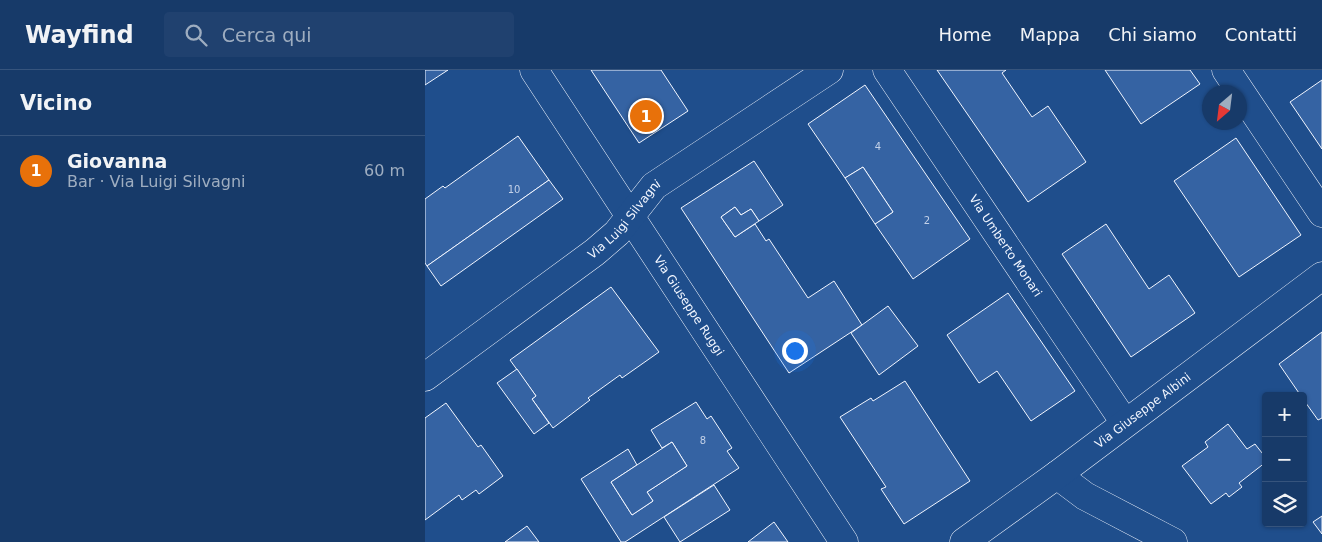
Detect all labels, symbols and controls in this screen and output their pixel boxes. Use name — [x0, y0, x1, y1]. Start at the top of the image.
search box — [164, 12, 514, 57]
text: Wayfind — [25, 21, 134, 49]
icon: search — [182, 21, 210, 49]
text: Cerca qui — [222, 24, 312, 46]
text: Home — [939, 24, 992, 45]
text: Mappa — [1020, 24, 1080, 45]
text: Chi siamo — [1108, 24, 1197, 45]
text: Contatti — [1225, 24, 1297, 45]
north arrow — [1202, 85, 1247, 130]
text: Vicino — [20, 91, 92, 115]
pin: 1 — [630, 97, 662, 135]
house number: 4 — [875, 141, 881, 152]
text: Giovanna — [67, 150, 167, 172]
text: 1 — [30, 161, 42, 180]
text: 60 m — [364, 161, 405, 180]
text: Bar · Via Luigi Silvagni — [67, 172, 246, 191]
street label: Via Luigi Silvagni — [585, 177, 663, 262]
house number: 10 — [508, 184, 520, 195]
street label: Via Umberto Monari — [966, 192, 1045, 299]
house number: 2 — [924, 215, 930, 226]
street label: Via Giuseppe Ruggi — [651, 253, 727, 358]
your location — [782, 338, 808, 364]
street label: Via Giuseppe Albini — [1092, 370, 1194, 451]
map controls — [1262, 392, 1307, 527]
button: + — [1262, 392, 1307, 437]
house number: 8 — [700, 435, 706, 446]
button: − — [1262, 437, 1307, 482]
button: layers — [1262, 482, 1307, 527]

